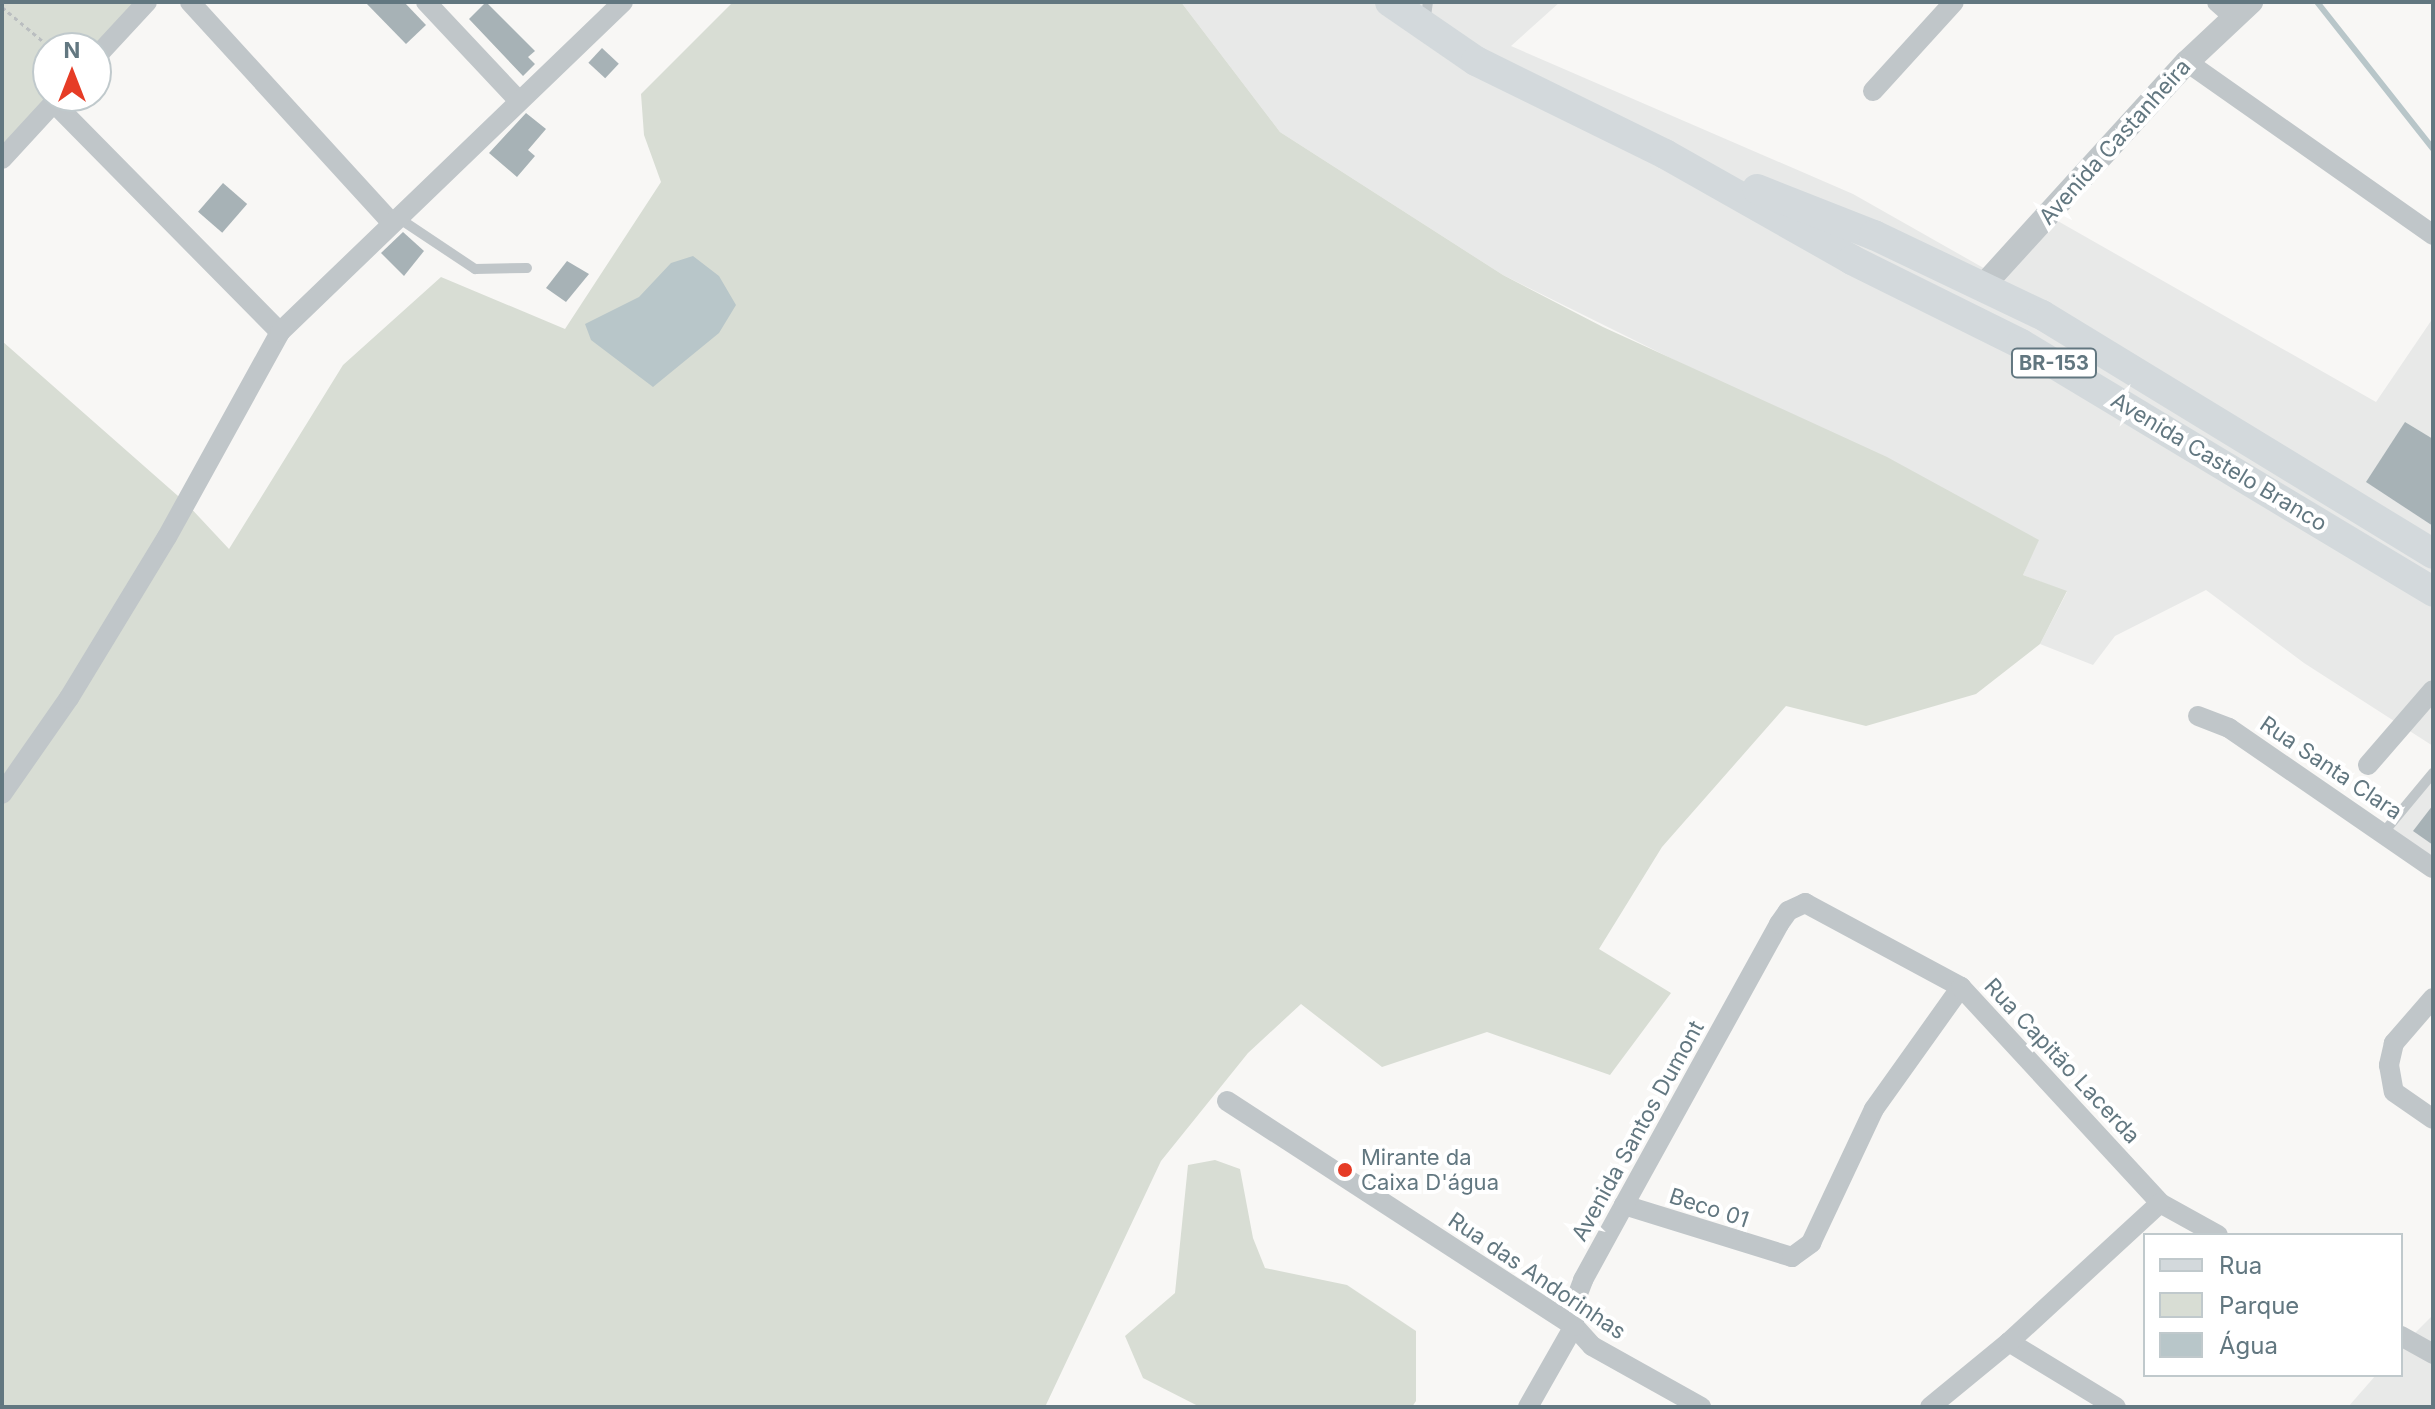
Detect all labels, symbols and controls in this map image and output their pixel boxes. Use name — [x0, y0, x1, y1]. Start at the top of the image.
north arrow — [32, 32, 112, 112]
text: N — [64, 37, 80, 63]
street label: Avenida Castanheira — [2034, 54, 2196, 230]
road number: BR-153 — [2010, 347, 2098, 379]
street label: Avenida Castelo Branco — [2106, 387, 2332, 537]
street label: Rua Santa Clara — [2255, 711, 2407, 825]
street label: Rua Capitão Lacerda — [1979, 973, 2145, 1149]
street label: Avenida Santos Dumont — [1566, 1016, 1710, 1246]
place label: Mirante da Caixa D'água — [1361, 1144, 1499, 1196]
marker: Mirante da Caixa D'água — [1336, 1161, 1354, 1179]
street label: Beco 01 — [1666, 1183, 1752, 1233]
street label: Rua das Andorinhas — [1443, 1207, 1631, 1345]
legend — [2143, 1233, 2403, 1377]
text: Rua — [2219, 1251, 2262, 1280]
text: Parque — [2219, 1291, 2299, 1320]
text: Água — [2219, 1331, 2278, 1360]

